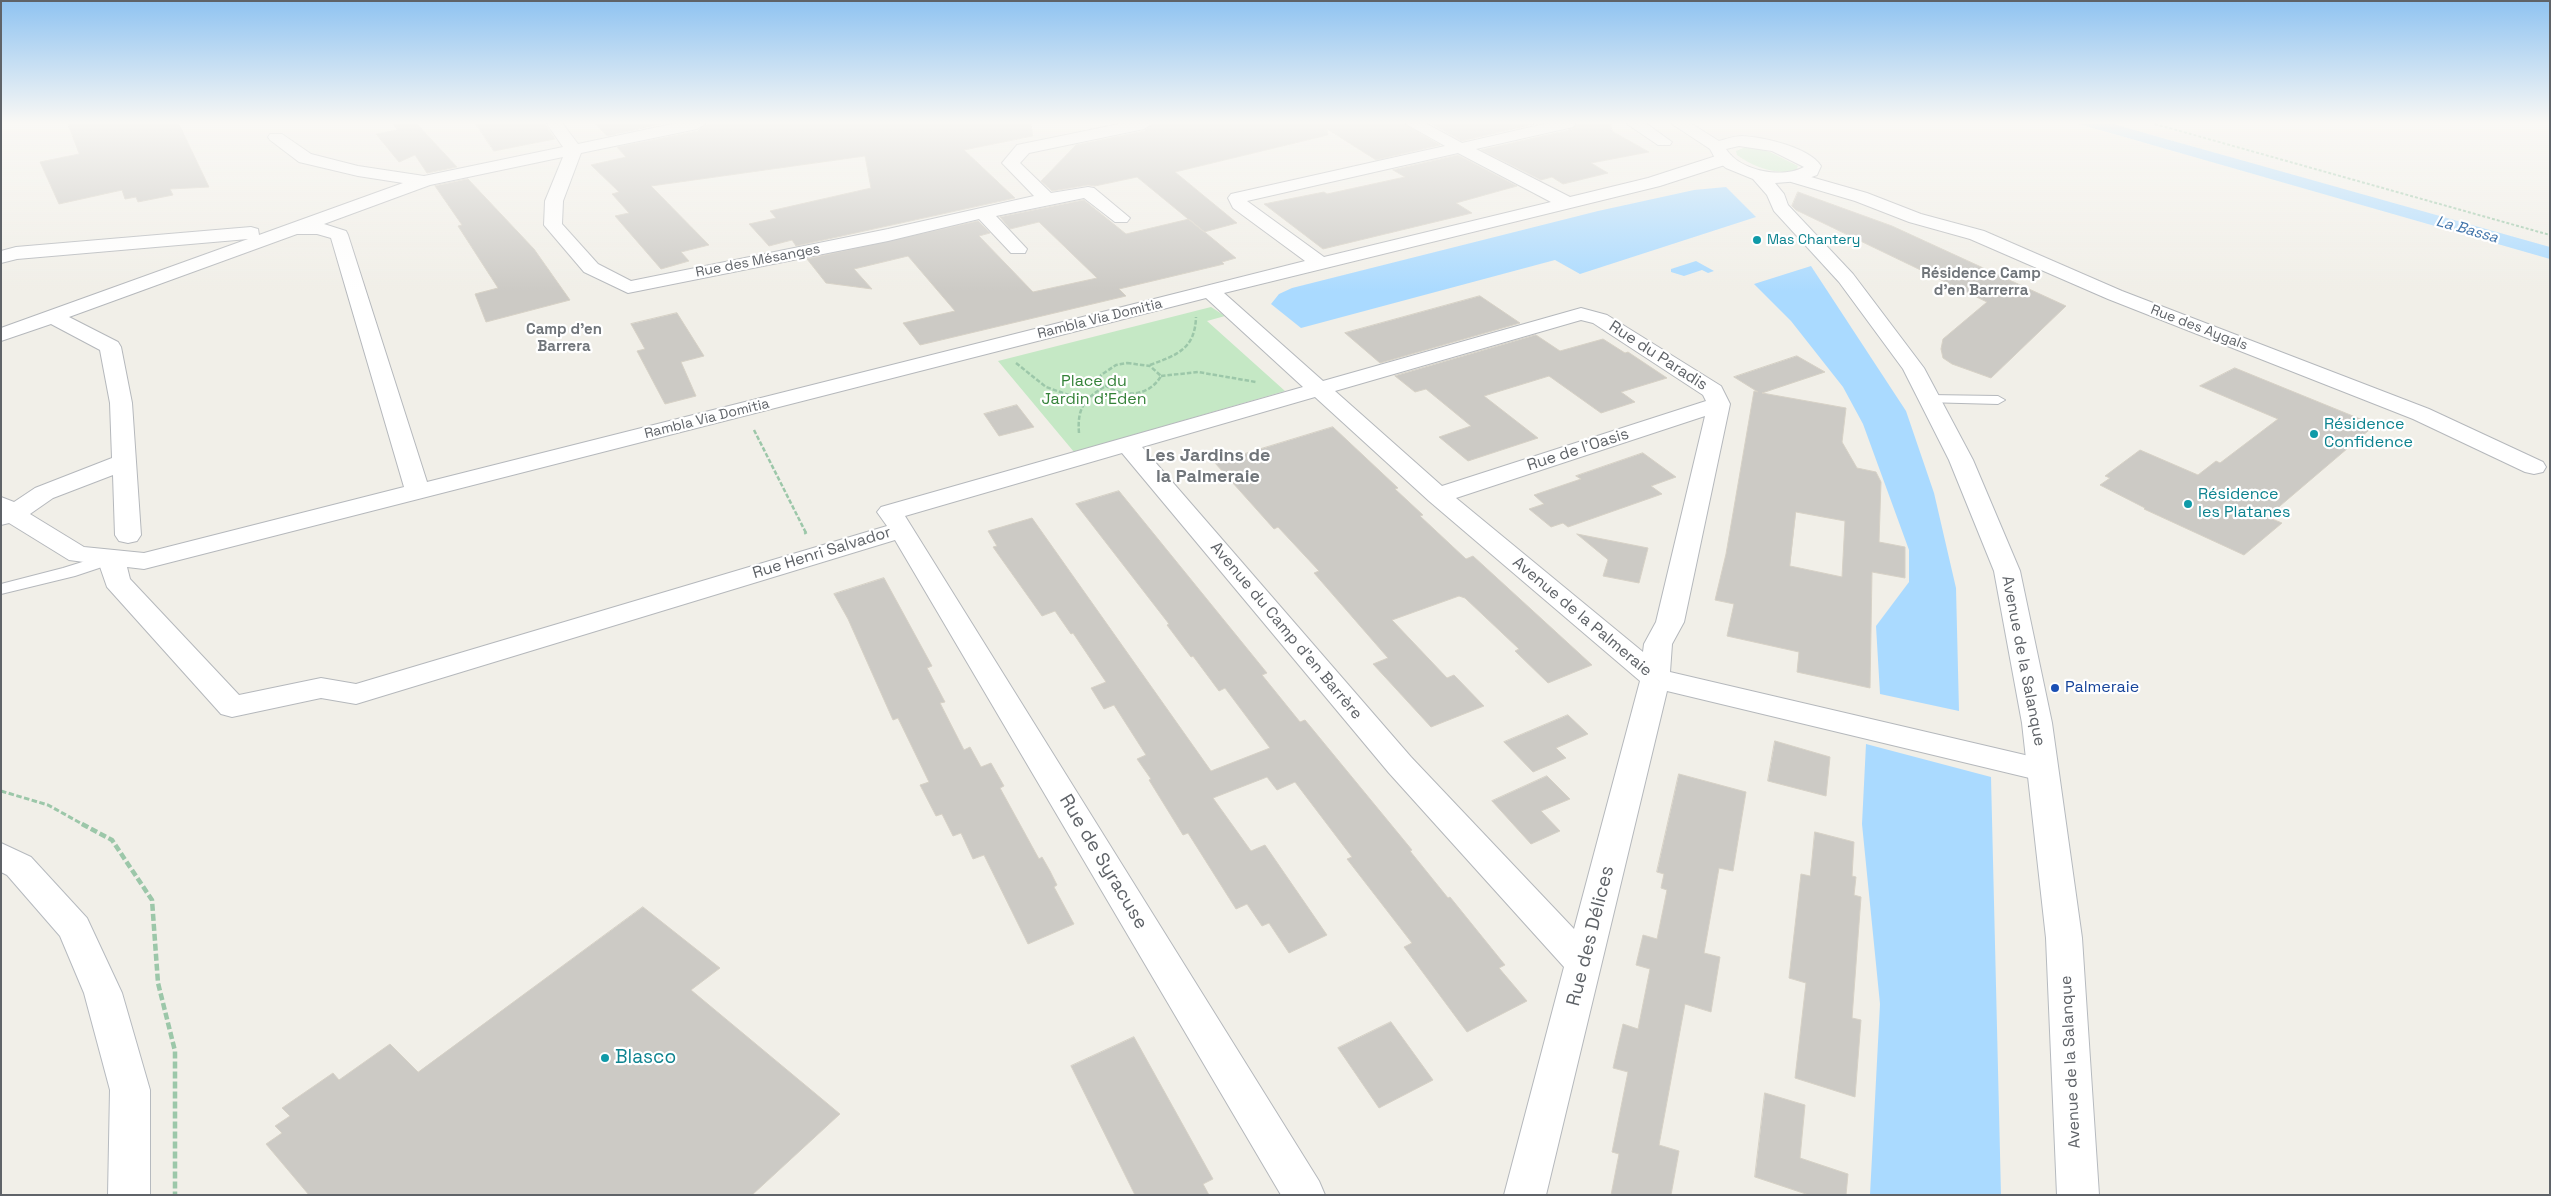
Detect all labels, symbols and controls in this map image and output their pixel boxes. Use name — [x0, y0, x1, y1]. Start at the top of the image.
water label: La Bassa — [2434, 213, 2500, 247]
place label: Mas Chantery — [1767, 232, 1860, 248]
marker: Mas Chantery — [1751, 234, 1763, 246]
street label: Rue des Mésanges — [694, 241, 822, 281]
district label: Résidence Camp d'en Barrerra — [1921, 265, 2041, 300]
street label: Rambla Via Domitia — [1036, 295, 1164, 343]
street label: Rue des Aygals — [2148, 302, 2250, 354]
street label: Rue du Paradis — [1605, 317, 1711, 395]
district label: Camp d'en Barrera — [526, 321, 602, 356]
park label: Place du Jardin d'Eden — [1041, 372, 1147, 410]
street label: Rambla Via Domitia — [643, 395, 771, 443]
place label: Résidence Confidence — [2324, 415, 2413, 453]
street label: Rue de l'Oasis — [1525, 425, 1631, 475]
marker: Résidence Confidence — [2308, 428, 2320, 440]
district label: Les Jardins de la Palmeraie — [1146, 445, 1270, 488]
place label: Résidence les Platanes — [2198, 485, 2290, 523]
marker: Résidence les Platanes — [2182, 498, 2194, 510]
street label: Rue Henri Salvador — [750, 523, 894, 583]
street label: Avenue du Camp d'en Barrère — [1206, 538, 1366, 724]
street label: Avenue de la Palmeraie — [1508, 553, 1656, 681]
street label: Avenue de la Salanque — [1997, 574, 2049, 748]
place label: Palmeraie — [2065, 678, 2139, 698]
marker: Palmeraie — [2049, 682, 2061, 694]
street label: Rue de Syracuse — [1054, 790, 1152, 934]
street label: Rue des Délices — [1563, 863, 1619, 1009]
street label: Avenue de la Salanque — [2057, 975, 2085, 1149]
place label: Blasco — [615, 1047, 676, 1069]
marker: Blasco — [599, 1052, 611, 1064]

